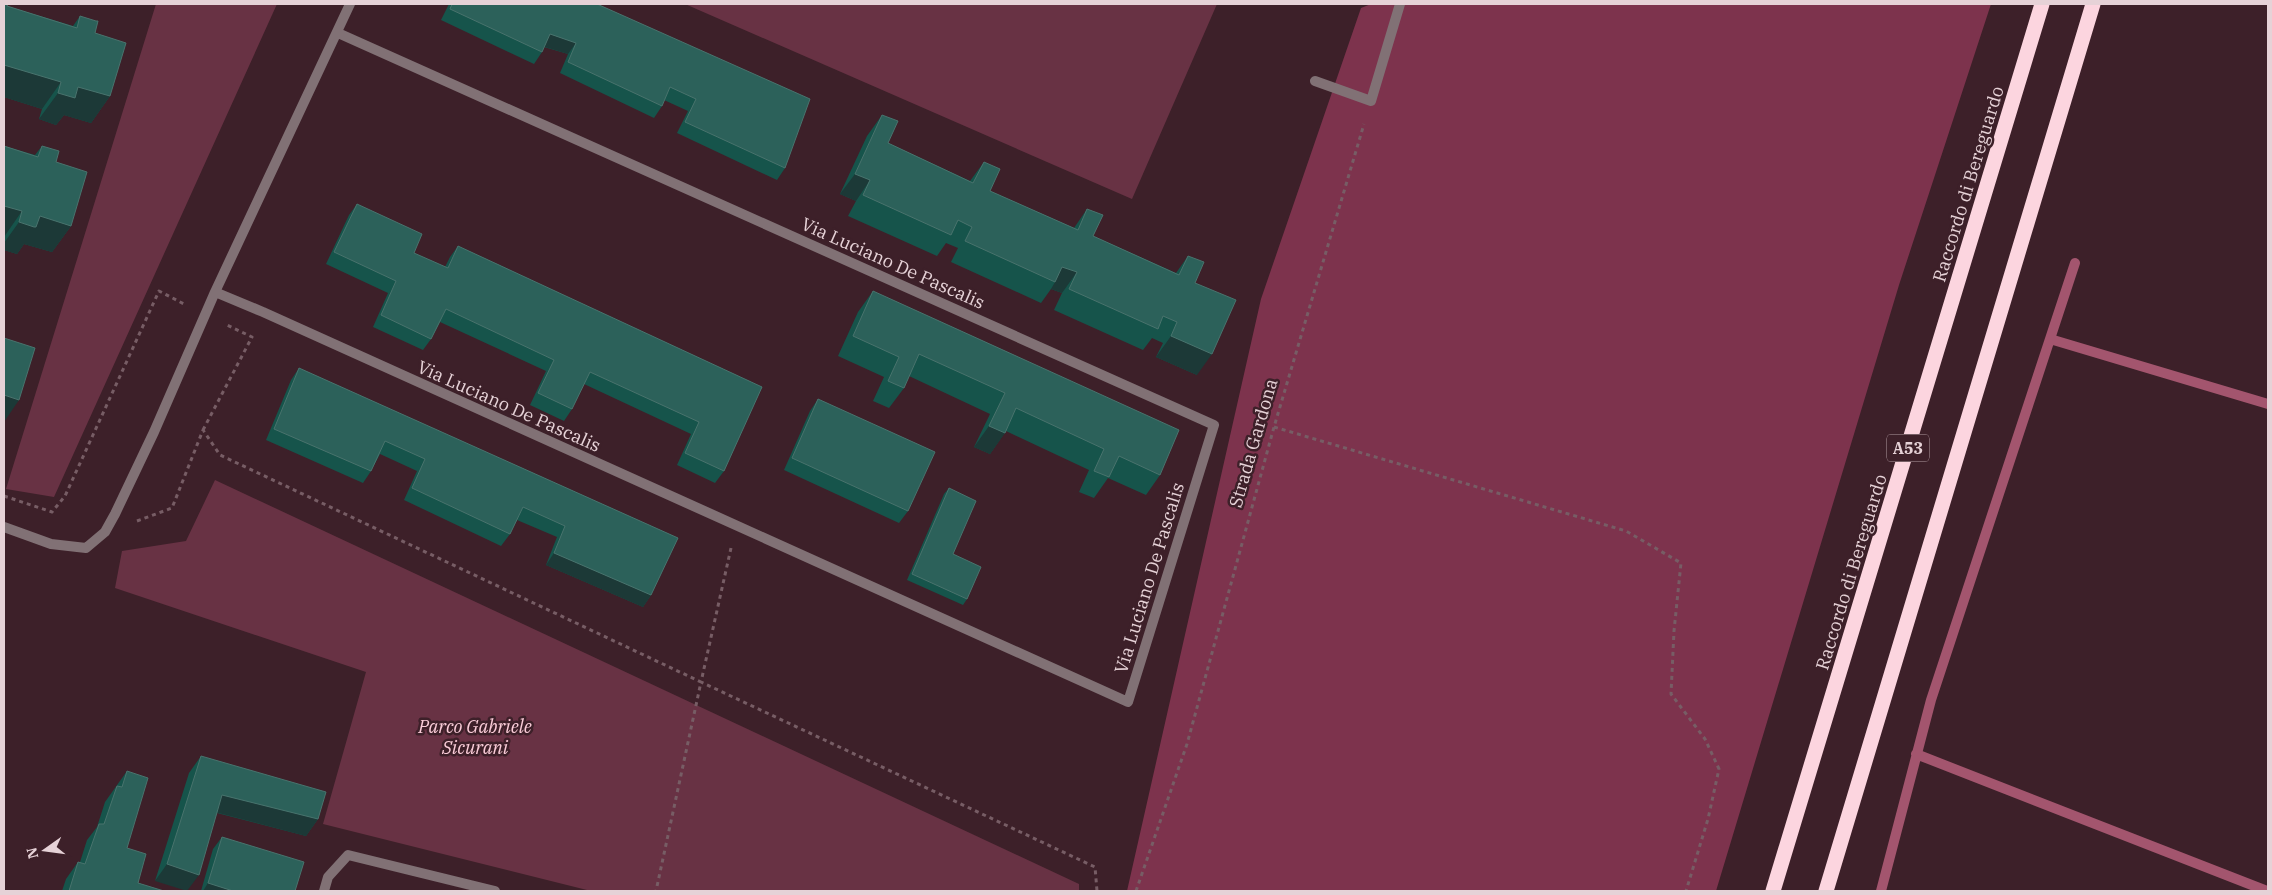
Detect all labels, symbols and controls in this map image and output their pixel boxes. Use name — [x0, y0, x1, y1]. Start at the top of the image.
street label: Raccordo di Bereguardo — [1927, 83, 2009, 285]
street label: Via Luciano De Pascalis — [798, 212, 988, 314]
street label: Via Luciano De Pascalis — [414, 355, 604, 457]
street label: Strada Gardona — [1224, 376, 1282, 510]
road number: A53 — [1887, 434, 1929, 462]
street label: Raccordo di Bereguardo — [1810, 471, 1892, 673]
street label: Via Luciano De Pascalis — [1109, 480, 1189, 676]
park label: Parco Gabriele Sicurani — [417, 715, 532, 759]
north arrow — [20, 825, 70, 875]
text: N — [22, 846, 42, 861]

